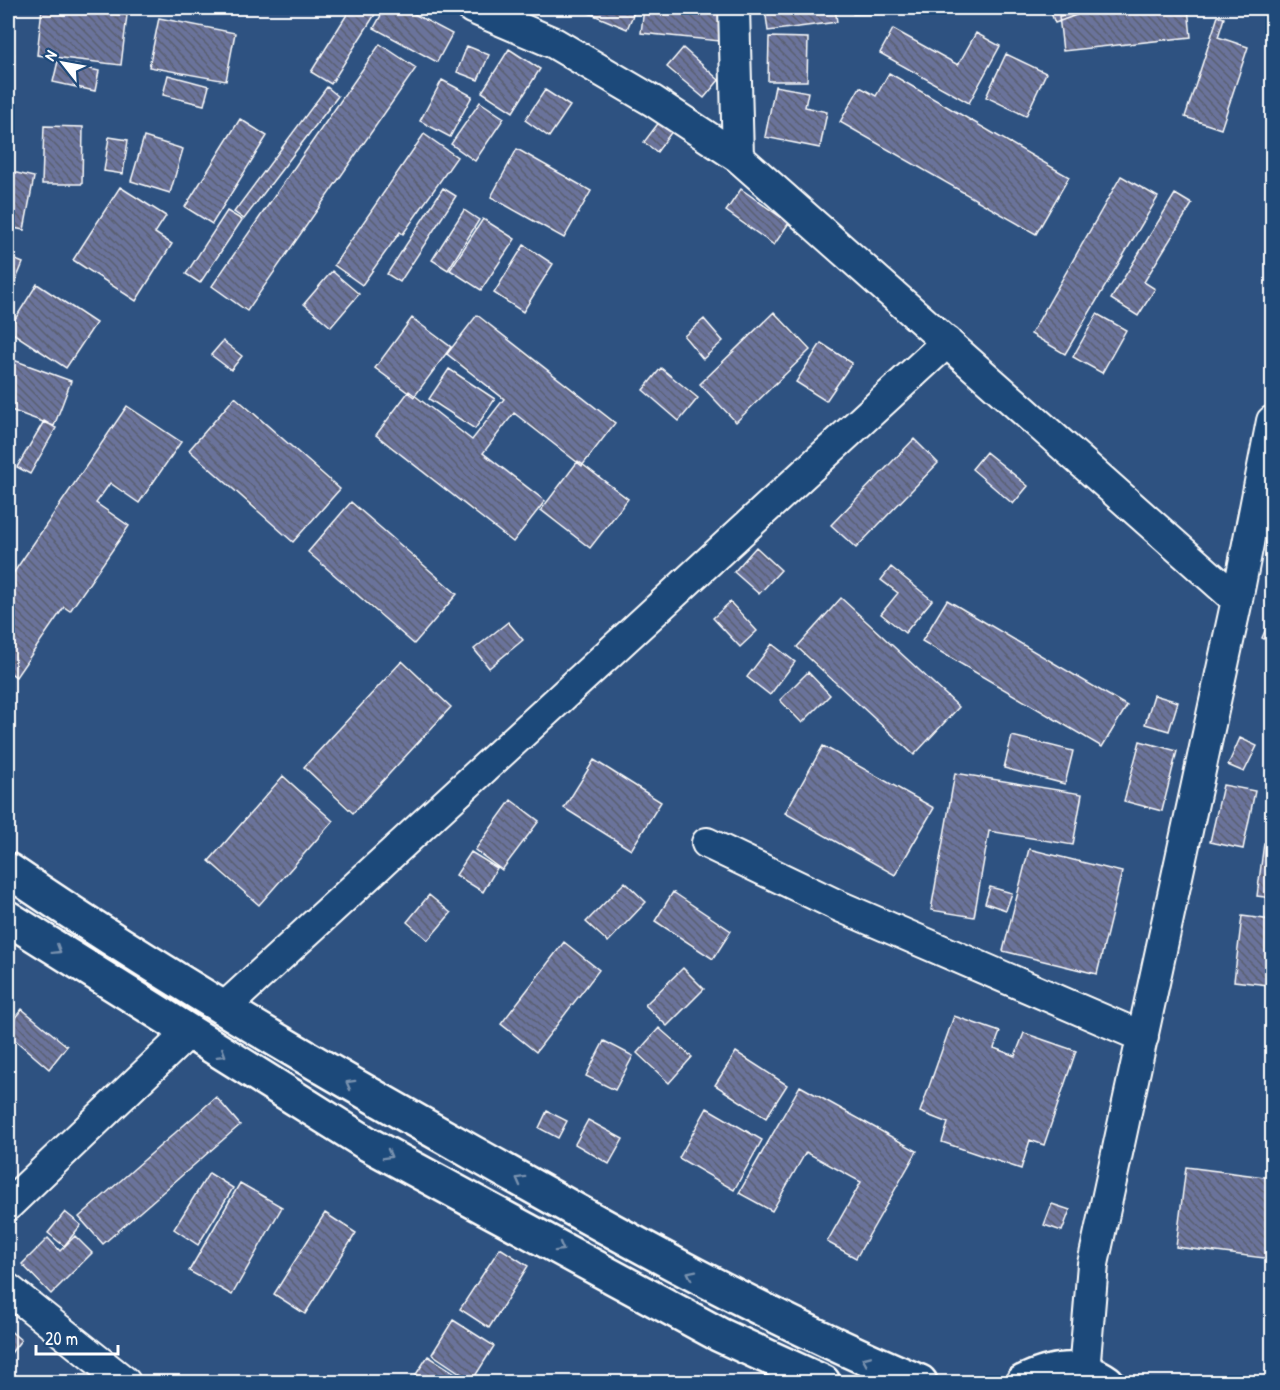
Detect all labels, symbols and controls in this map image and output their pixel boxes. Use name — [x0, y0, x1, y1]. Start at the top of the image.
north arrow — [33, 33, 93, 93]
text: N — [39, 46, 62, 65]
one-way arrow — [51, 942, 61, 954]
one-way arrow — [216, 1046, 226, 1058]
one-way arrow — [346, 1080, 356, 1091]
one-way arrow — [382, 1148, 392, 1159]
one-way arrow — [516, 1175, 526, 1187]
one-way arrow — [553, 1241, 564, 1252]
one-way arrow — [686, 1269, 697, 1281]
scale bar — [36, 1318, 118, 1356]
text: 20 m — [45, 1326, 78, 1351]
one-way arrow — [861, 1355, 872, 1367]

